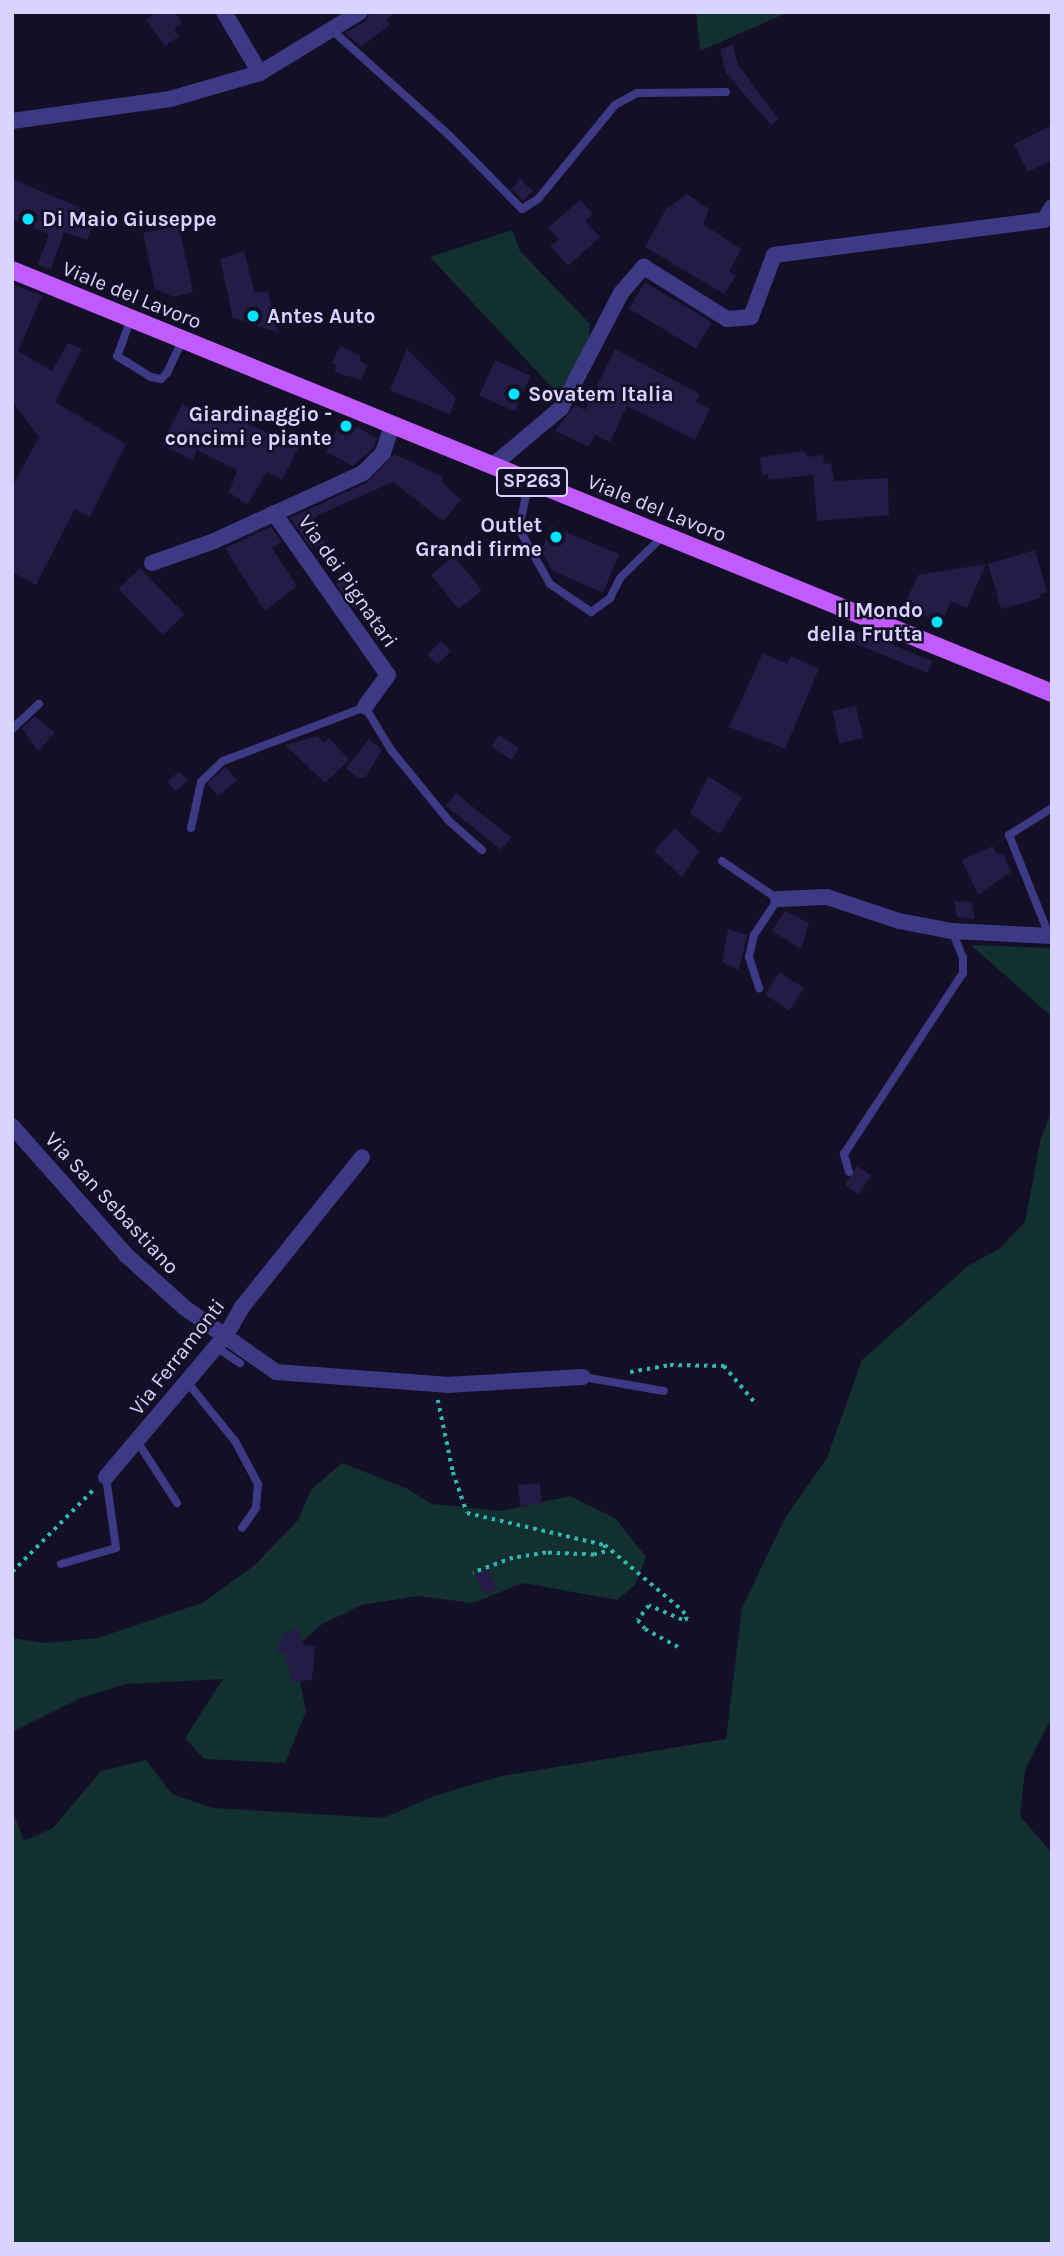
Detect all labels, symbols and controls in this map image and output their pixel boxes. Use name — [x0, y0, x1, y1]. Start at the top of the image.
place label: Di Maio Giuseppe — [42, 206, 217, 232]
marker: Di Maio Giuseppe — [20, 211, 36, 227]
street label: Viale del Lavoro — [59, 256, 205, 334]
place label: Antes Auto — [267, 303, 375, 329]
marker: Antes Auto — [245, 308, 261, 324]
place label: Sovatem Italia — [528, 381, 674, 407]
marker: Sovatem Italia — [506, 386, 522, 402]
place label: Giardinaggio - concimi e piante — [165, 401, 332, 451]
marker: Giardinaggio - concimi e piante — [338, 418, 354, 434]
road number: SP263 — [495, 467, 569, 498]
street label: Viale del Lavoro — [584, 469, 730, 547]
street label: Via dei Pignatari — [293, 510, 403, 652]
place label: Outlet Grandi firme — [415, 512, 542, 562]
marker: Outlet Grandi firme — [548, 529, 564, 545]
place label: Il Mondo della Frutta — [807, 597, 923, 647]
marker: Il Mondo della Frutta — [929, 614, 945, 630]
street label: Via San Sebastiano — [40, 1127, 184, 1279]
street label: Via Ferramonti — [124, 1294, 230, 1420]

